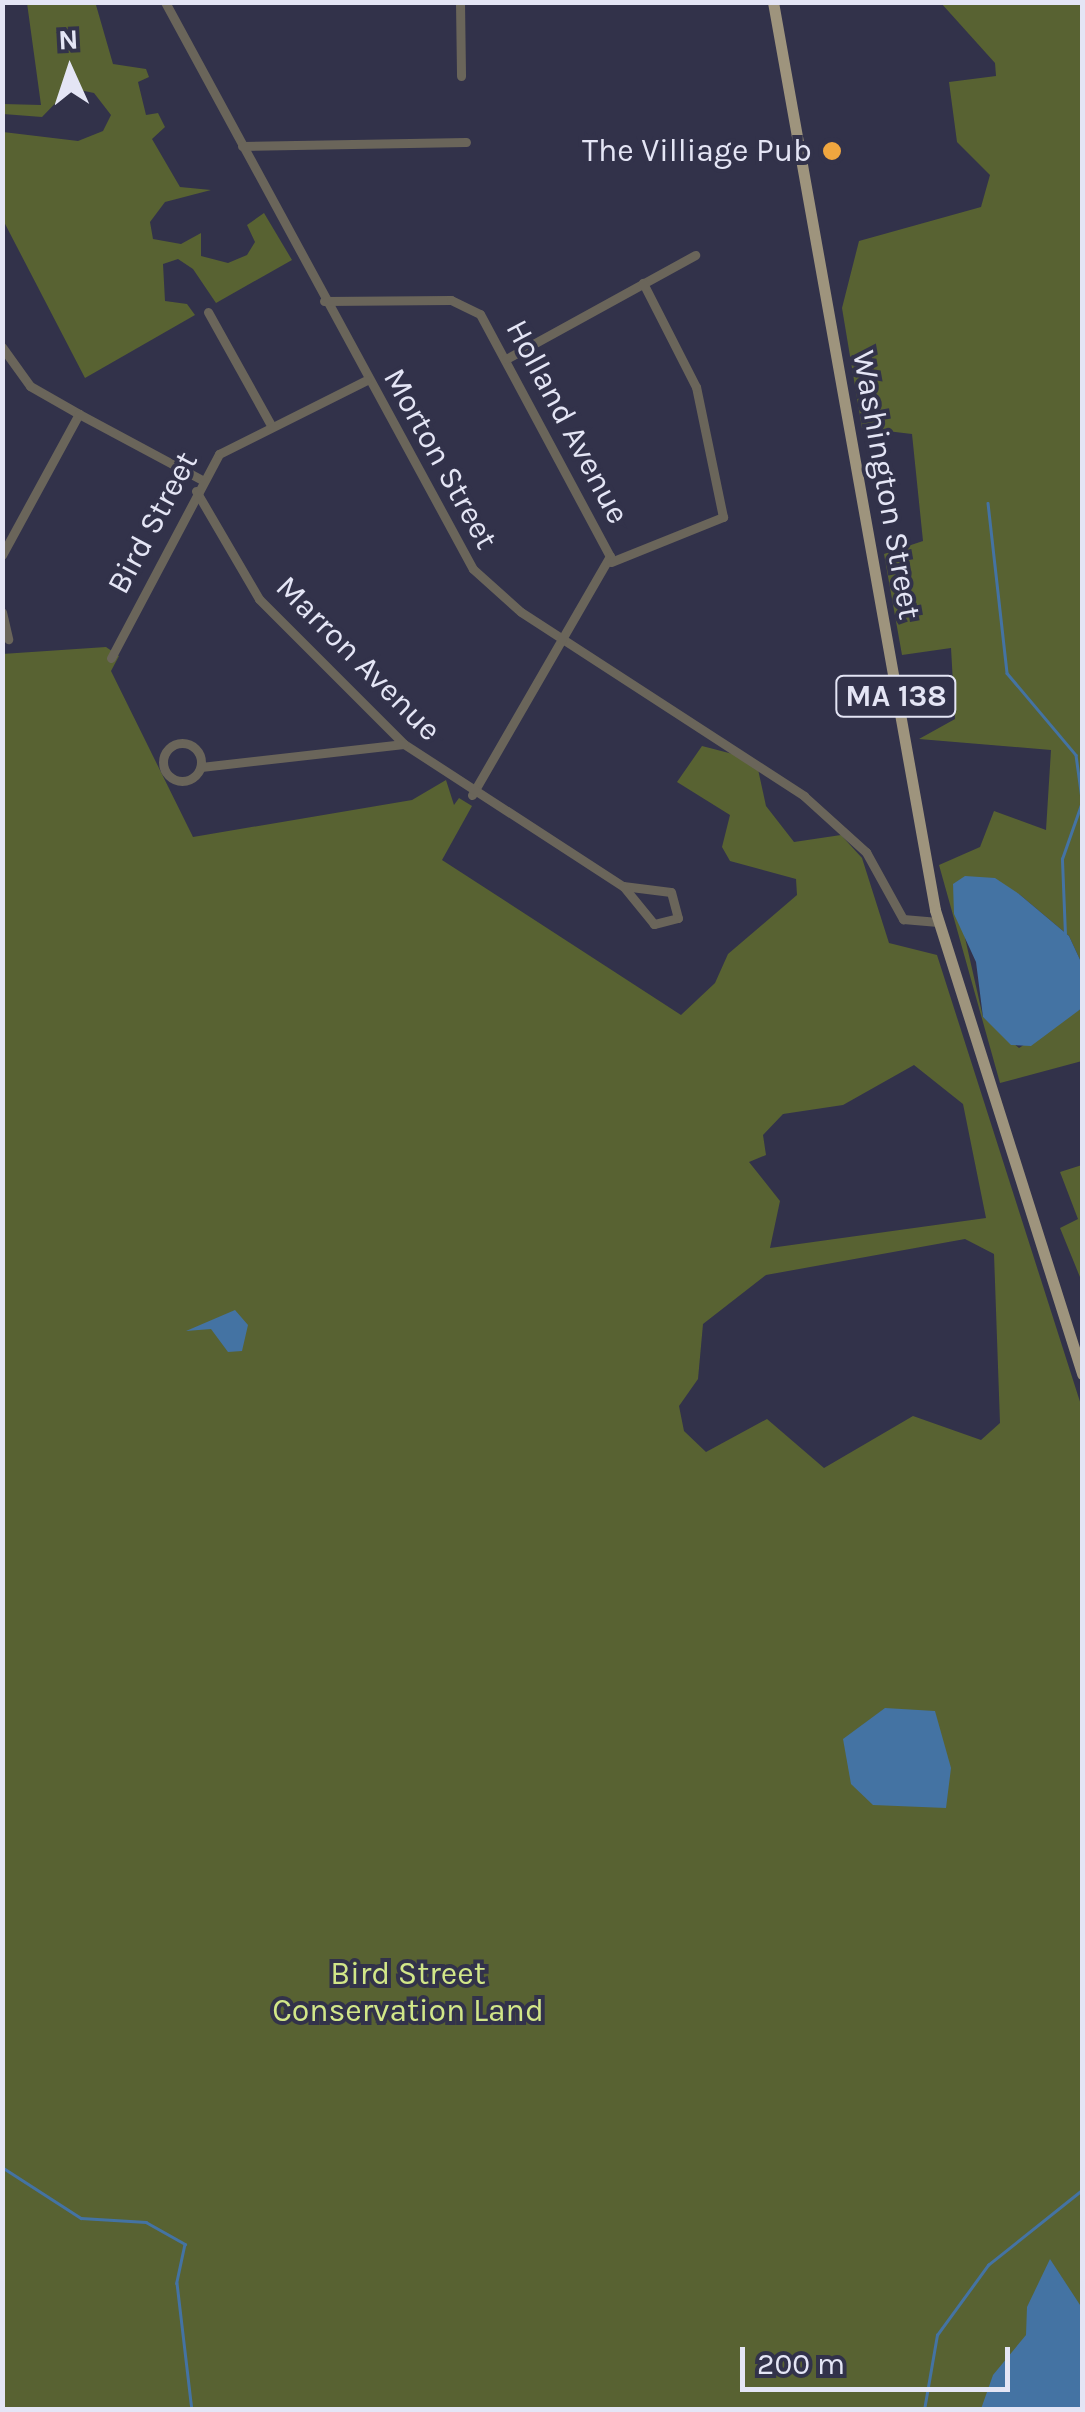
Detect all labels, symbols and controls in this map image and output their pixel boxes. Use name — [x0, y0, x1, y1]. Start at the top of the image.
north arrow — [20, 20, 120, 120]
text: N — [58, 23, 79, 57]
place label: The Villiage Pub — [582, 132, 812, 170]
marker: The Villiage Pub — [821, 140, 843, 162]
street label: Holland Avenue — [497, 313, 637, 531]
street label: Washington Street — [843, 347, 929, 623]
street label: Morton Street — [375, 362, 505, 556]
street label: Bird Street — [100, 445, 206, 601]
street label: Marron Avenue — [268, 569, 448, 749]
road number: MA 138 — [834, 671, 958, 721]
park label: Bird Street Conservation Land — [272, 1956, 544, 2031]
scale bar — [745, 2327, 1015, 2389]
text: 200 m — [757, 2346, 845, 2382]

